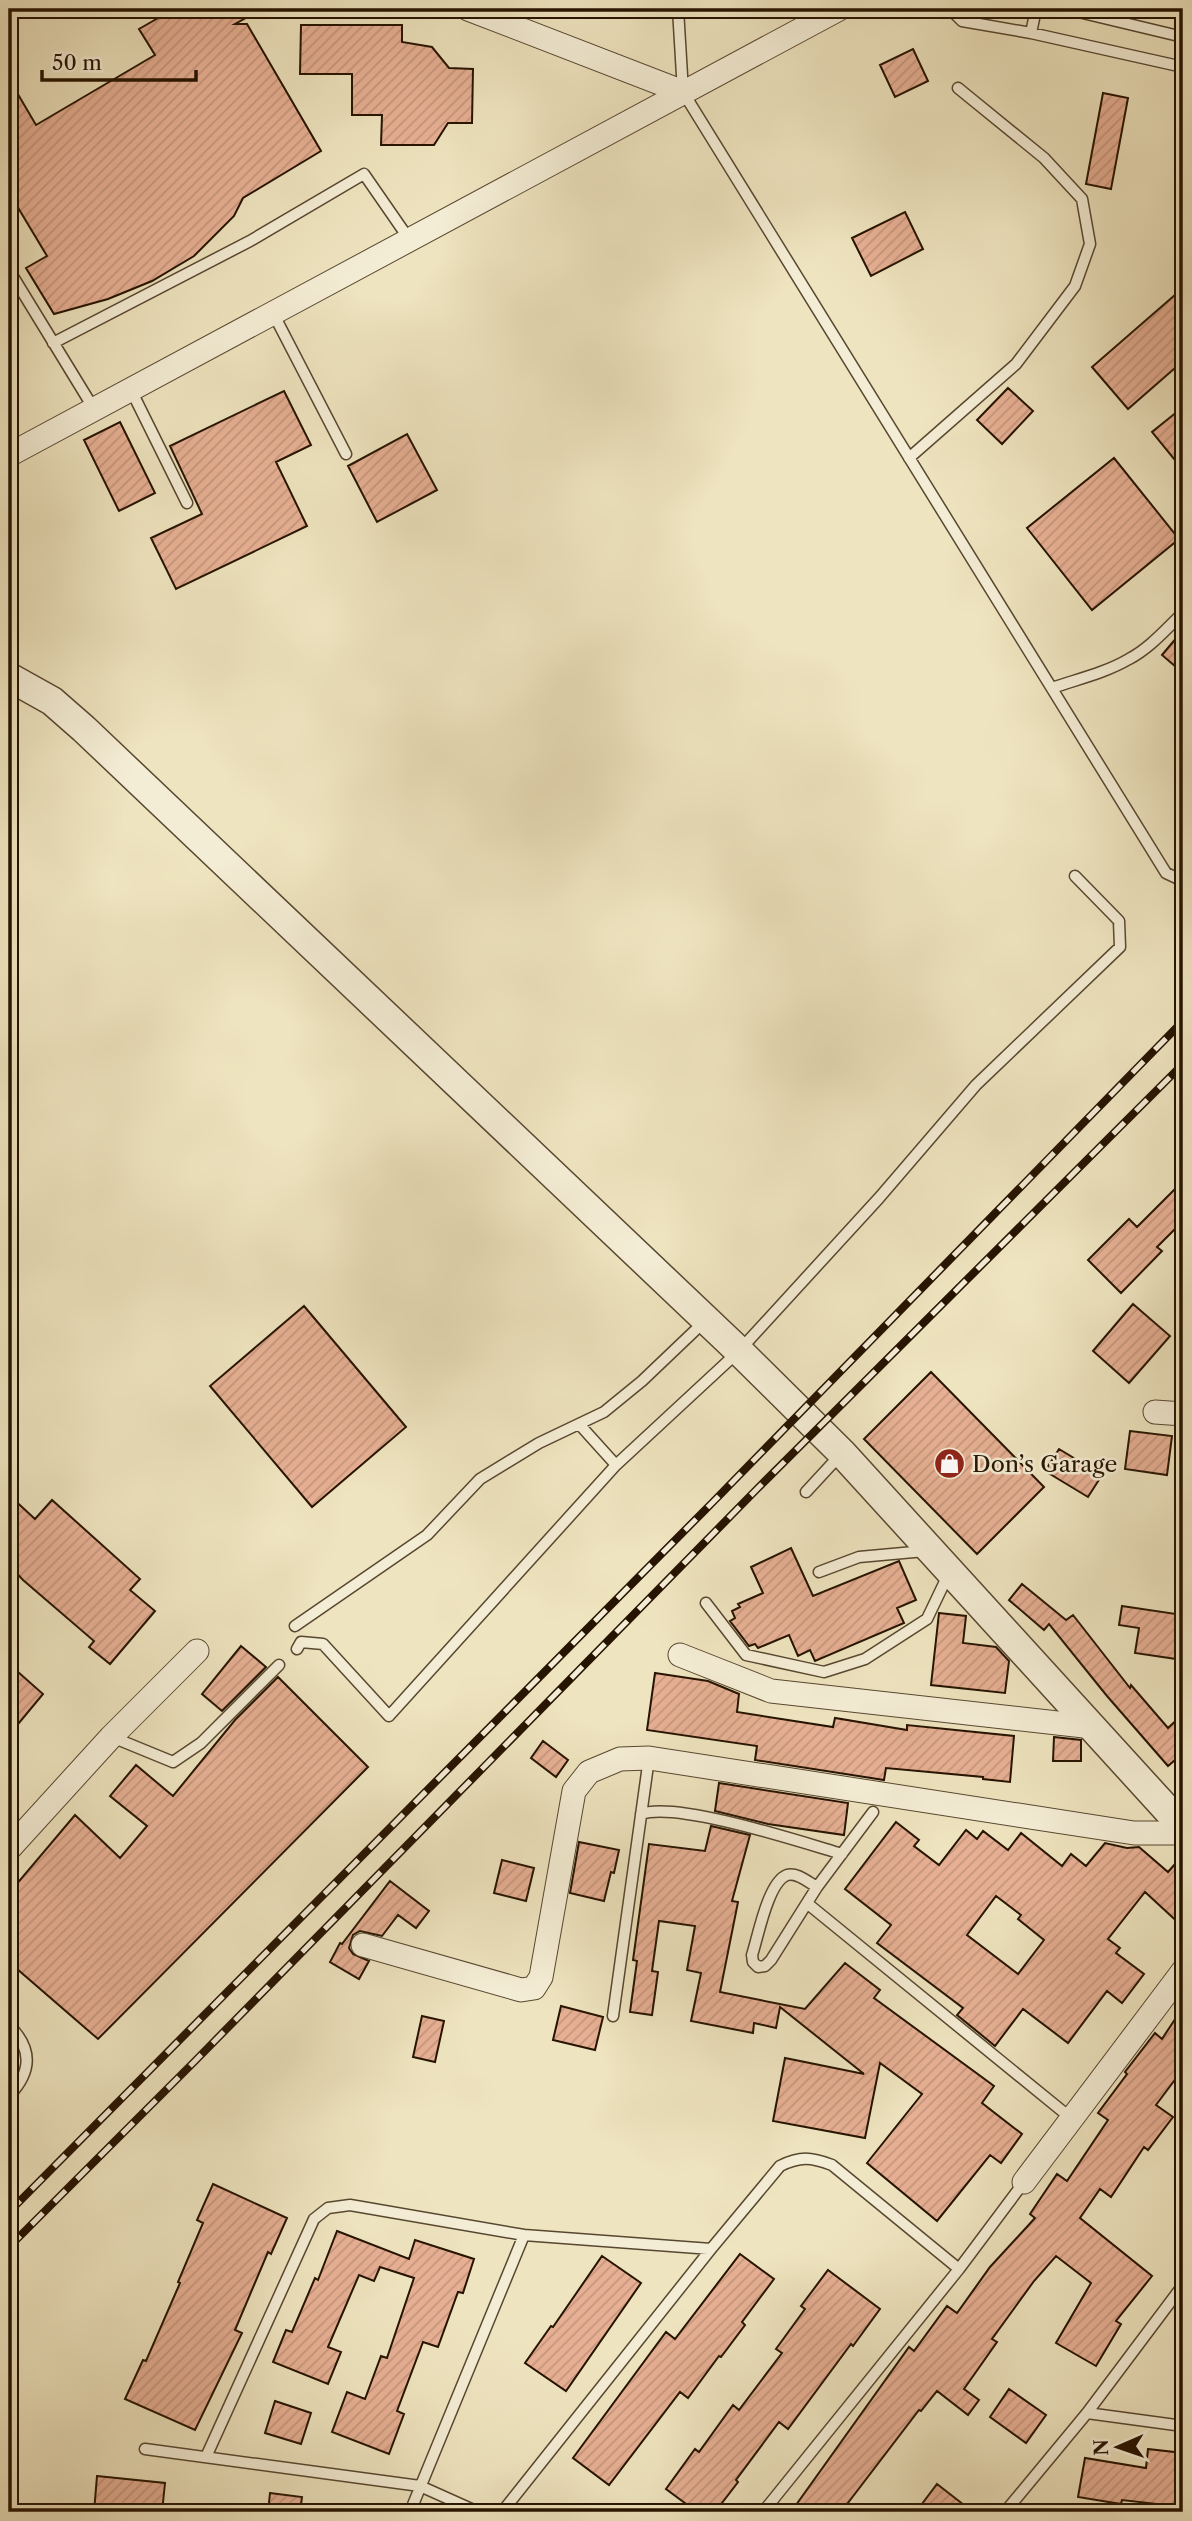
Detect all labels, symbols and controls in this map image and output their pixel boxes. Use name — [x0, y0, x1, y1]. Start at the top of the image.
scale bar — [42, 38, 196, 82]
text: 50 m — [52, 50, 102, 75]
shop icon: Don’s Garage — [932, 1447, 966, 1481]
place label: Don’s Garage — [972, 1450, 1117, 1478]
north arrow — [1084, 2412, 1154, 2482]
text: N — [1090, 2439, 1113, 2456]

